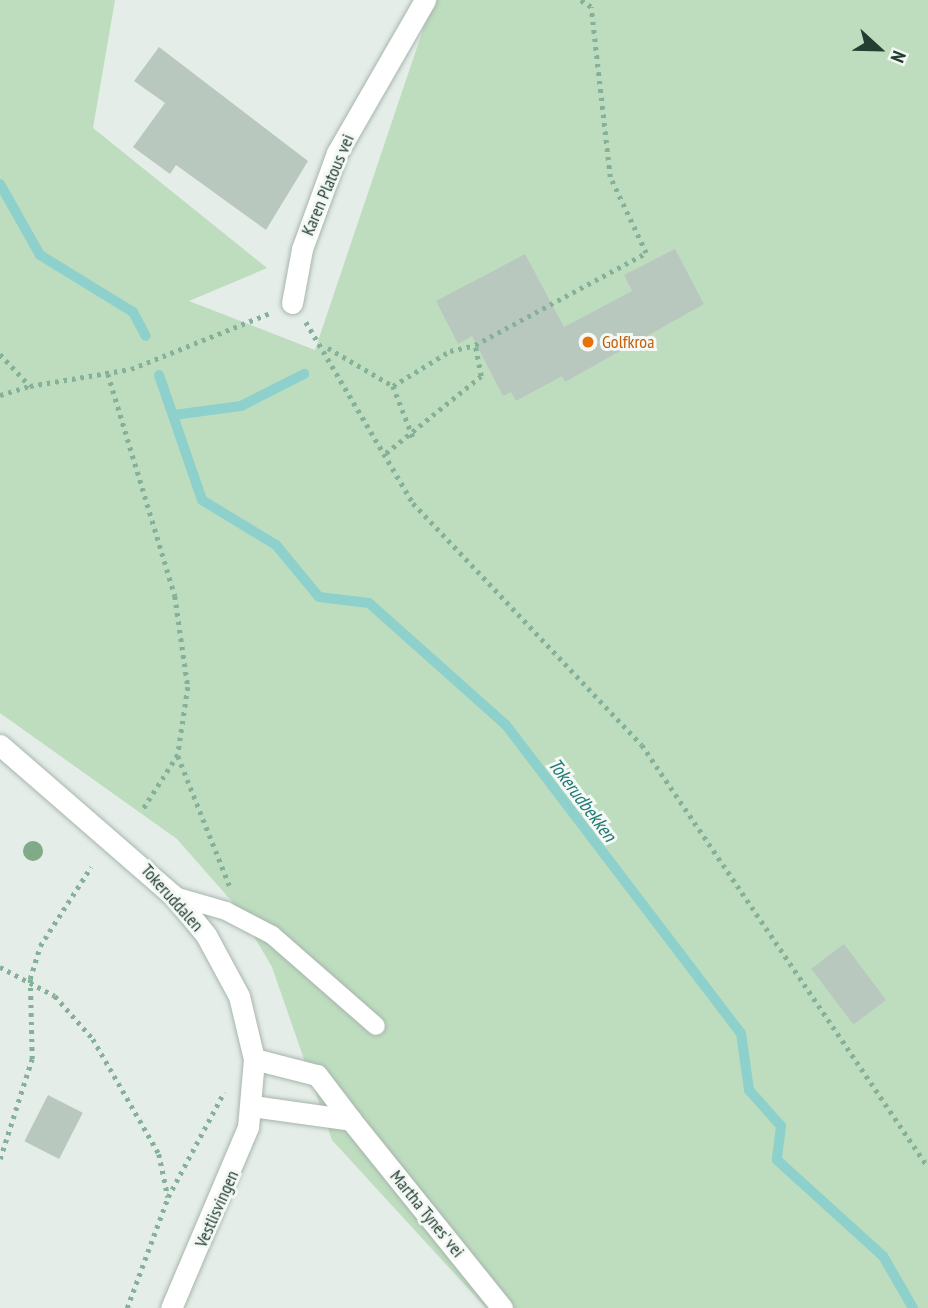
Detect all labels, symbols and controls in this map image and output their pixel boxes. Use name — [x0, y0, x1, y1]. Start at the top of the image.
north arrow — [844, 14, 914, 84]
text: N — [885, 48, 912, 66]
street label: Karen Platous vei — [297, 131, 359, 239]
place label: Golfkroa — [602, 331, 654, 353]
marker: Golfkroa — [580, 334, 596, 350]
water label: Tokerudbekken — [543, 754, 621, 846]
street label: Tokeruddalen — [136, 860, 208, 936]
street label: Martha Tynes' vei — [385, 1165, 469, 1263]
street label: Vestlisvingen — [190, 1167, 244, 1251]

